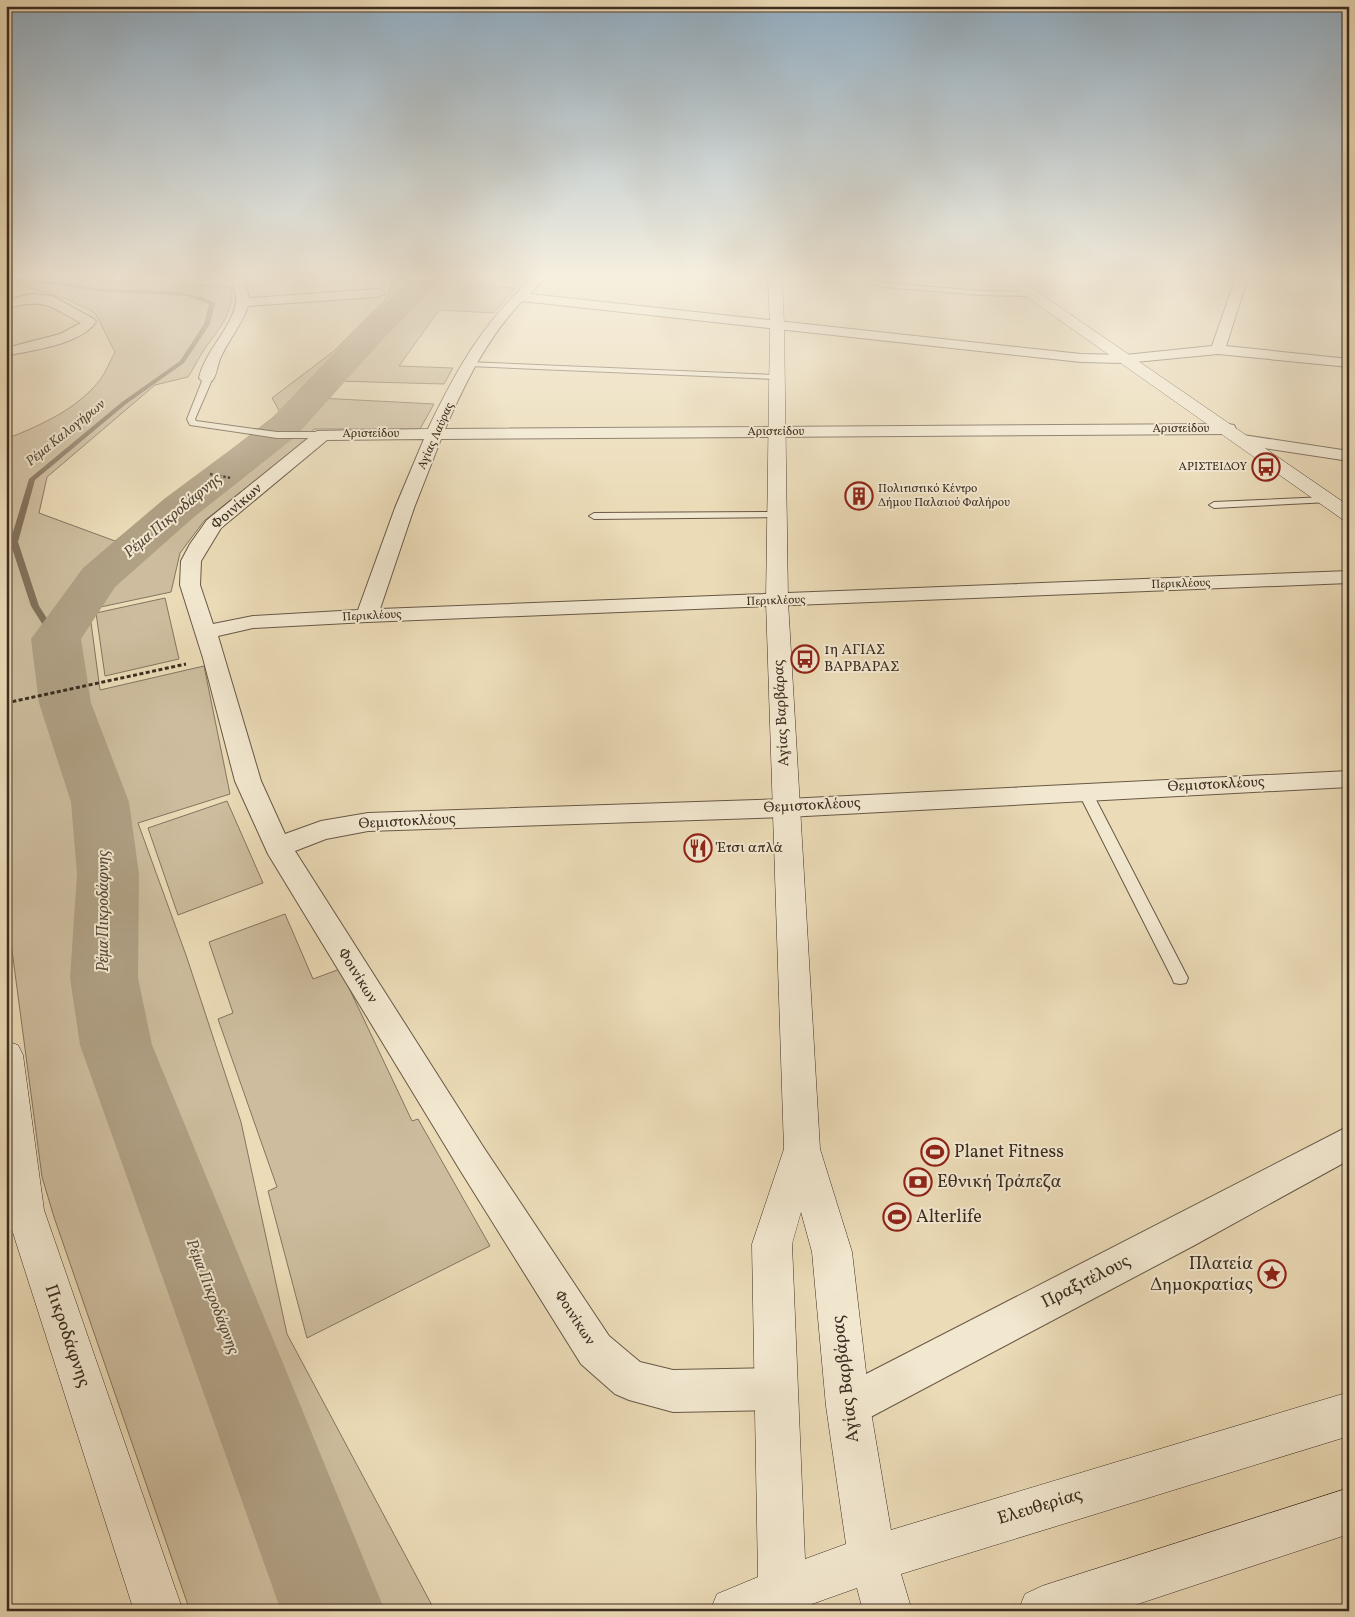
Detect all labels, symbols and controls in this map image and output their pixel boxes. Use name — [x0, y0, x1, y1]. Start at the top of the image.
water label: Ρέμα Καλογήρων — [22, 395, 110, 471]
street label: Αγίας Λαύρας — [414, 400, 458, 472]
street label: Αριστείδου — [1153, 421, 1210, 437]
street label: Αριστείδου — [748, 424, 805, 440]
street label: Αριστείδου — [343, 426, 400, 442]
bus stop icon: ΑΡΙΣΤΕΙΔΟΥ — [1251, 452, 1281, 482]
place label: ΑΡΙΣΤΕΙΔΟΥ — [1179, 459, 1247, 475]
water label: Ρέμα Πικροδάφνης — [119, 468, 227, 564]
street label: Φοινίκων — [207, 479, 267, 535]
building icon: Πολιτιστικό Κέντρο Δήμου Παλαιού Φαλήρου — [844, 481, 874, 511]
place label: Πολιτιστικό Κέντρο Δήμου Παλαιού Φαλήρου — [878, 481, 1010, 511]
street label: Περικλέους — [1151, 575, 1211, 593]
street label: Περικλέους — [746, 592, 806, 610]
street label: Περικλέους — [342, 606, 402, 626]
place label: 1η ΑΓΙΑΣ ΒΑΡΒΑΡΑΣ — [824, 640, 899, 678]
bus stop icon: 1η ΑΓΙΑΣ ΒΑΡΒΑΡΑΣ — [790, 644, 820, 674]
street label: Αγίας Βαρβάρας — [769, 659, 795, 767]
street label: Θεμιστοκλέους — [1167, 772, 1265, 798]
street label: Θεμιστοκλέους — [763, 793, 861, 819]
street label: Θεμιστοκλέους — [358, 809, 456, 835]
restaurant icon: Έτσι απλά — [683, 833, 713, 863]
place label: Έτσι απλά — [715, 838, 783, 859]
water label: Ρέμα Πικροδάφνης — [93, 849, 115, 972]
street label: Φοινίκων — [332, 944, 382, 1008]
sports icon: Planet Fitness — [920, 1137, 950, 1167]
place label: Planet Fitness — [954, 1140, 1064, 1165]
bank icon: Εθνική Τράπεζα — [903, 1167, 933, 1197]
place label: Εθνική Τράπεζα — [937, 1170, 1062, 1195]
sports icon: Alterlife — [882, 1202, 912, 1232]
place label: Alterlife — [916, 1205, 982, 1230]
water label: Ρέμα Πικροδάφνης — [180, 1236, 244, 1358]
street label: Πραξιτέλους — [1037, 1249, 1135, 1315]
place label: Πλατεία Δημοκρατίας — [1150, 1252, 1253, 1298]
place icon: Πλατεία Δημοκρατίας — [1257, 1259, 1287, 1289]
street label: Πικροδάφνης — [38, 1281, 96, 1391]
street label: Φοινίκων — [548, 1286, 600, 1350]
street label: Αγίας Βαρβάρας — [826, 1314, 866, 1444]
street label: Ελευθερίας — [995, 1482, 1085, 1532]

